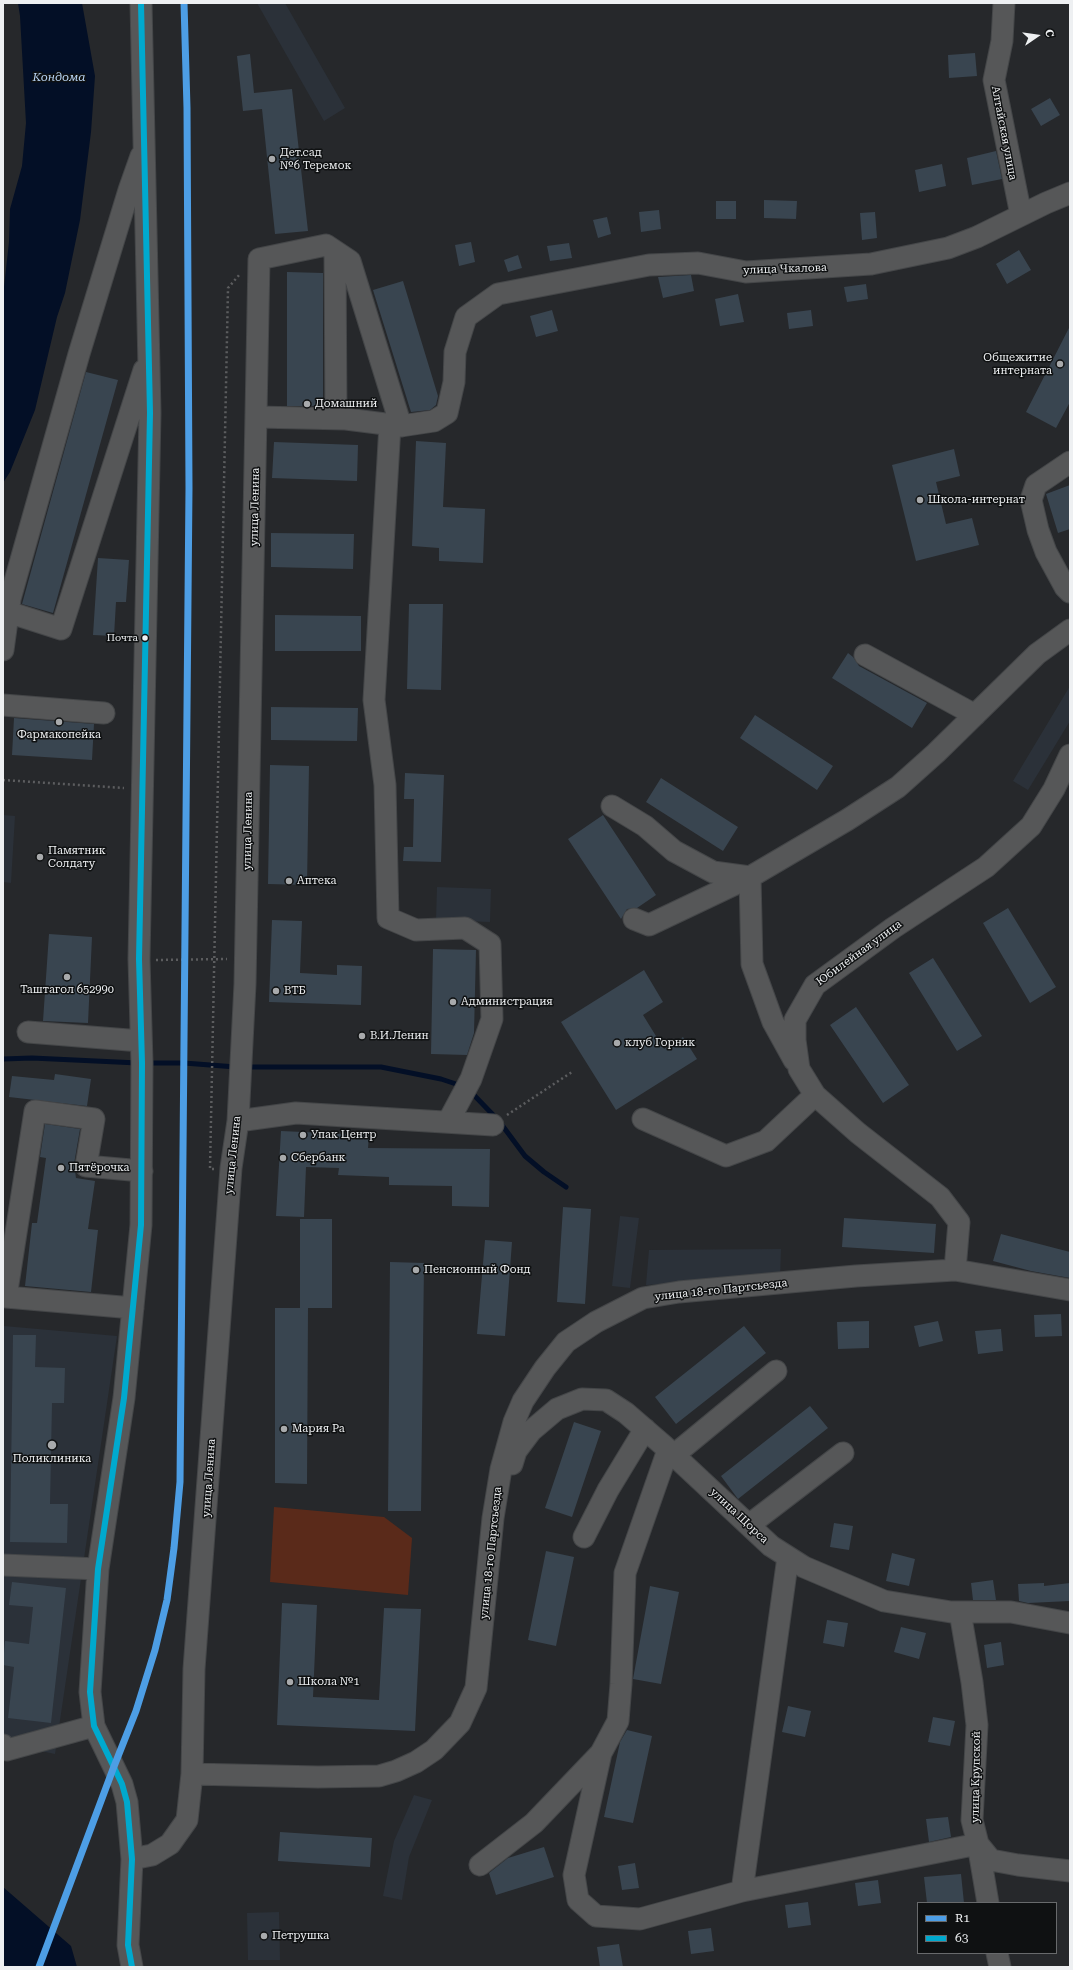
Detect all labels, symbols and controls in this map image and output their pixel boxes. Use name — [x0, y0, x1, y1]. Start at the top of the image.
north arrow — [1017, 16, 1057, 56]
text: С — [1042, 28, 1056, 38]
water label: Кондома — [32, 70, 86, 84]
street label: Алтайская улица — [988, 85, 1020, 181]
place label: Дет.сад №6 Теремок — [280, 146, 351, 172]
marker: Дет.сад №6 Теремок — [267, 154, 277, 164]
street label: улица Чкалова — [743, 261, 827, 277]
place label: Общежитие интерната — [983, 351, 1052, 377]
marker: Общежитие интерната — [1055, 359, 1065, 369]
place label: Домашний — [315, 397, 377, 411]
marker: Домашний — [302, 399, 312, 409]
street label: улица Ленина — [248, 468, 262, 546]
place label: Школа-интернат — [928, 493, 1025, 507]
marker: Школа-интернат — [915, 495, 925, 505]
place label: Почта — [107, 632, 138, 644]
marker: Почта — [140, 633, 150, 643]
marker: Фармакопейка — [54, 717, 64, 727]
place label: Фармакопейка — [17, 728, 101, 742]
street label: улица Ленина — [241, 792, 255, 870]
place label: Памятник Солдату — [48, 844, 106, 870]
marker: Памятник Солдату — [35, 852, 45, 862]
place label: Аптека — [297, 874, 336, 888]
marker: Аптека — [284, 876, 294, 886]
street label: Юбилейная улица — [814, 918, 904, 988]
marker: Таштагол 652990 — [62, 972, 72, 982]
place label: Таштагол 652990 — [20, 983, 114, 997]
place label: ВТБ — [284, 984, 306, 998]
marker: ВТБ — [271, 986, 281, 996]
place label: Администрация — [461, 995, 553, 1009]
marker: Администрация — [448, 997, 458, 1007]
place label: В.И.Ленин — [370, 1029, 429, 1043]
marker: В.И.Ленин — [357, 1031, 367, 1041]
place label: клуб Горняк — [625, 1036, 695, 1050]
marker: клуб Горняк — [612, 1038, 622, 1048]
street label: улица Ленина — [222, 1115, 244, 1195]
place label: Упак Центр — [311, 1128, 376, 1142]
marker: Упак Центр — [298, 1130, 308, 1140]
place label: Сбербанк — [291, 1151, 346, 1165]
marker: Сбербанк — [278, 1153, 288, 1163]
place label: Пятёрочка — [69, 1161, 130, 1175]
marker: Пятёрочка — [56, 1163, 66, 1173]
place label: Пенсионный Фонд — [424, 1263, 531, 1277]
marker: Пенсионный Фонд — [411, 1265, 421, 1275]
street label: улица 18-го Партсьезда — [654, 1276, 788, 1304]
place label: Мария Ра — [292, 1422, 345, 1436]
marker: Мария Ра — [279, 1424, 289, 1434]
street label: улица Ленина — [200, 1438, 218, 1518]
marker: Поликлиника — [46, 1439, 58, 1451]
place label: Поликлиника — [13, 1452, 91, 1466]
street label: улица 18-го Партсьезда — [477, 1486, 505, 1620]
street label: улица Щорса — [707, 1486, 771, 1546]
place label: Школа №1 — [298, 1675, 360, 1689]
marker: Школа №1 — [285, 1677, 295, 1687]
street label: улица Крупской — [969, 1731, 983, 1823]
legend — [917, 1902, 1057, 1954]
text: R1 — [955, 1911, 970, 1925]
place label: Петрушка — [272, 1929, 329, 1943]
marker: Петрушка — [259, 1931, 269, 1941]
text: 63 — [955, 1931, 968, 1945]

